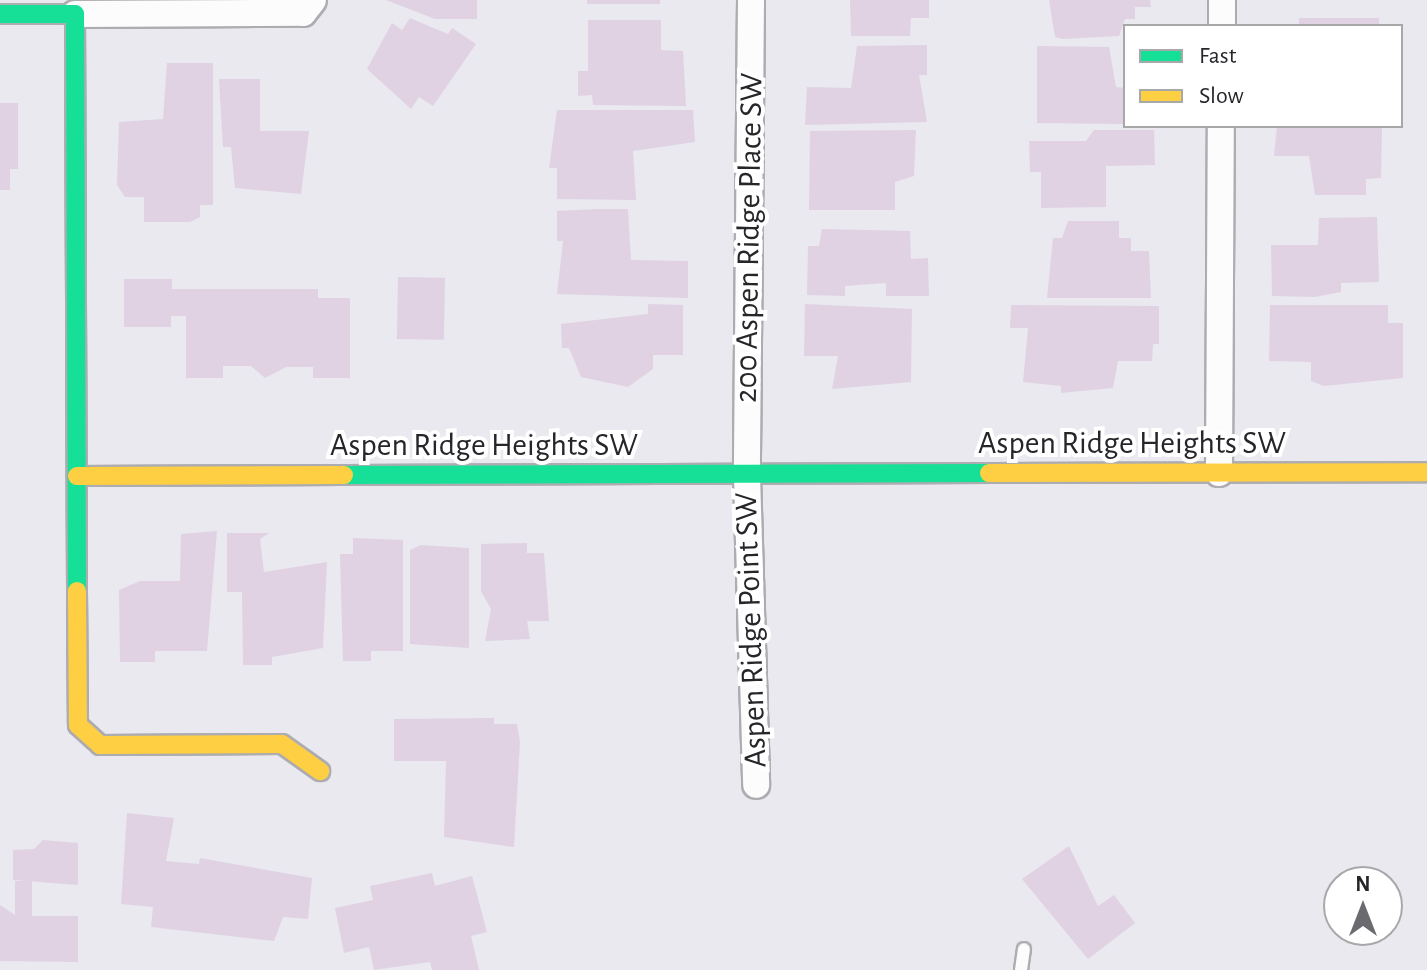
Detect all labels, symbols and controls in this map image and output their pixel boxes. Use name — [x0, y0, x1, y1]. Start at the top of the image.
legend — [1123, 24, 1403, 128]
text: Fast — [1199, 44, 1236, 68]
street label: 200 Aspen Ridge Place SW — [727, 73, 771, 403]
text: Slow — [1199, 84, 1244, 108]
street label: Aspen Ridge Heights SW — [978, 424, 1286, 462]
street label: Aspen Ridge Heights SW — [330, 426, 638, 464]
street label: Aspen Ridge Point SW — [727, 492, 775, 768]
north arrow — [1323, 866, 1403, 946]
text: N — [1355, 873, 1371, 895]

